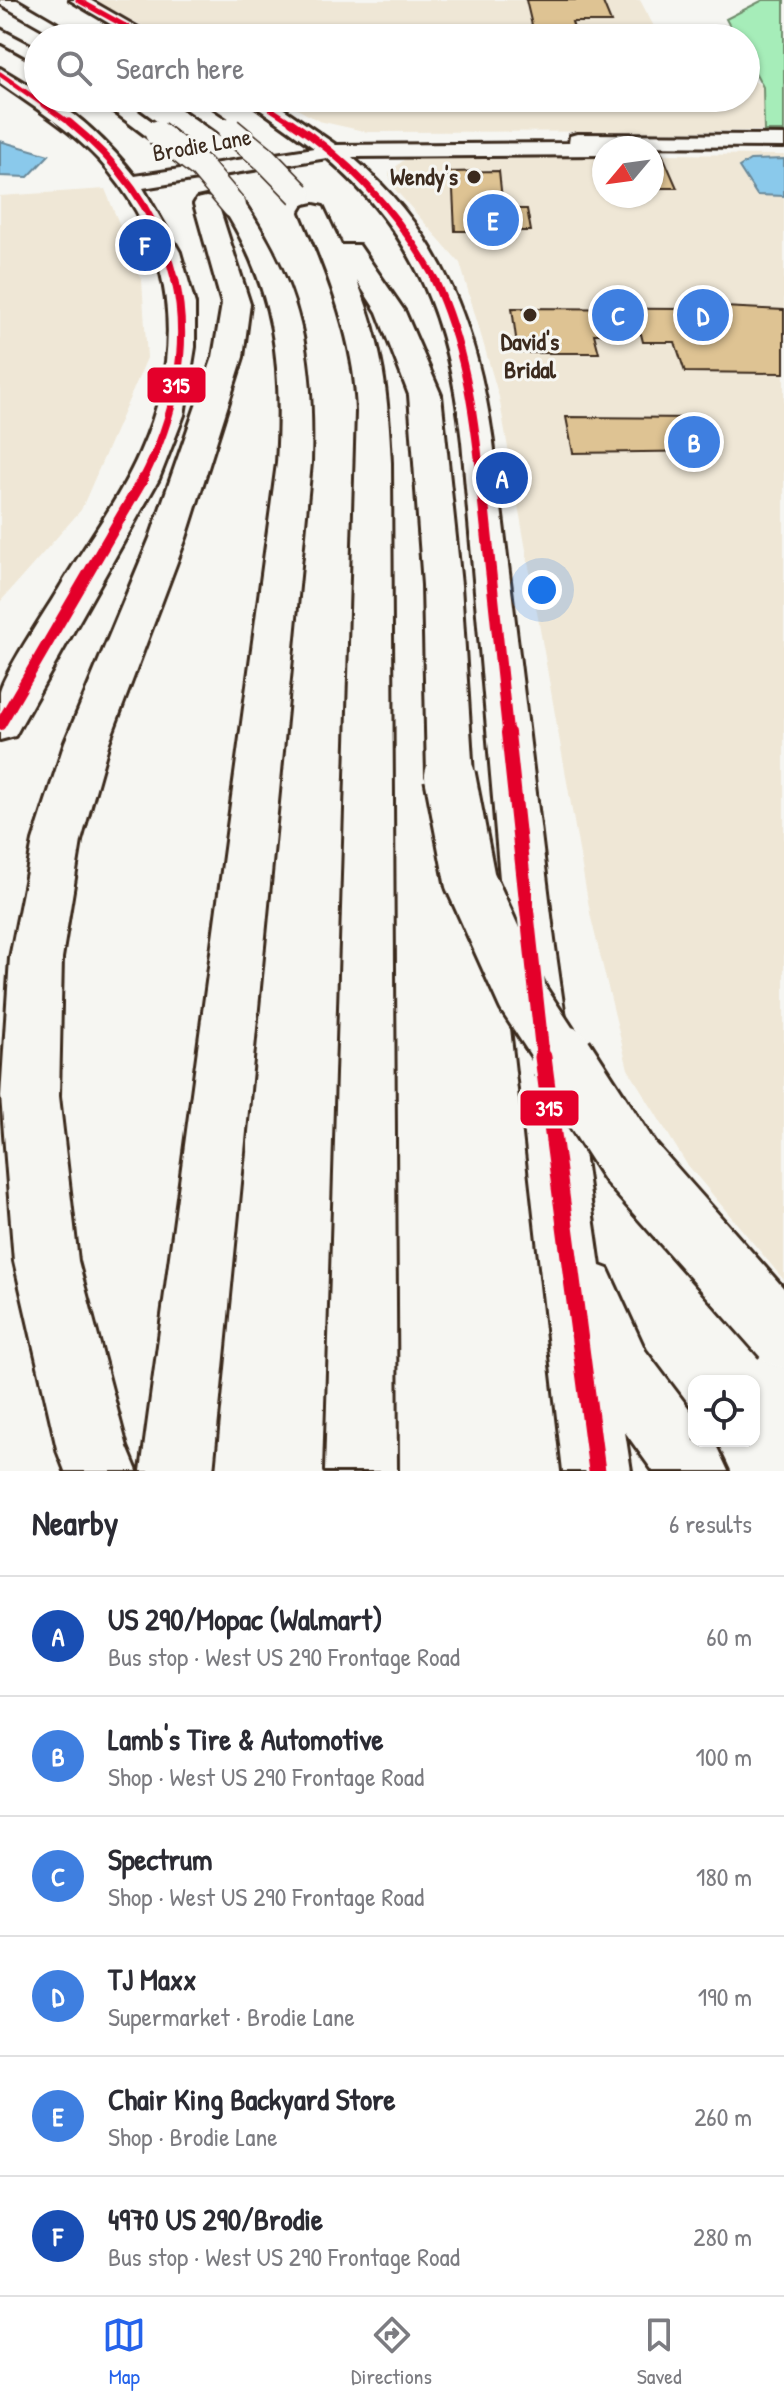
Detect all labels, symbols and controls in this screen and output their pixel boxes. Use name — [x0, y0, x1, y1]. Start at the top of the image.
search box — [24, 24, 760, 112]
icon: search — [52, 46, 96, 90]
text: Search here — [116, 48, 244, 88]
street label: Brodie Lane — [150, 120, 254, 168]
north arrow — [592, 136, 664, 208]
place label: Wendy's — [390, 160, 458, 193]
marker: Wendy's — [465, 168, 483, 186]
pin: E — [467, 190, 519, 250]
pin: F — [119, 215, 171, 275]
pin: C — [592, 285, 644, 345]
pin: D — [677, 285, 729, 345]
marker: David's Bridal — [521, 306, 539, 324]
place label: David's Bridal — [501, 325, 559, 385]
line badge: 315 — [146, 366, 207, 404]
text: 315 — [162, 370, 190, 400]
pin: B — [668, 412, 720, 472]
pin: A — [476, 448, 528, 508]
your location — [522, 570, 562, 610]
line badge: 315 — [519, 1089, 580, 1127]
text: 315 — [535, 1093, 563, 1123]
map controls — [688, 1375, 760, 1447]
button: locate — [688, 1375, 760, 1447]
text: Nearby — [32, 1500, 118, 1546]
text: 6 results — [669, 1506, 752, 1541]
text: US 290/Mopac (Walmart) — [108, 1599, 383, 1639]
text: A — [52, 1619, 64, 1654]
text: 60 m — [706, 1619, 752, 1654]
text: Bus stop · West US 290 Frontage Road — [108, 1639, 460, 1674]
text: Lamb's Tire & Automotive — [108, 1719, 384, 1759]
text: B — [51, 1739, 65, 1774]
text: 100 m — [696, 1739, 752, 1774]
text: Shop · West US 290 Frontage Road — [108, 1759, 424, 1794]
text: Spectrum — [108, 1839, 212, 1879]
text: C — [51, 1859, 65, 1894]
text: 180 m — [696, 1859, 752, 1894]
text: Shop · West US 290 Frontage Road — [108, 1879, 424, 1914]
text: TJ Maxx — [108, 1959, 197, 1999]
text: D — [52, 1979, 64, 2014]
text: 190 m — [698, 1979, 752, 2014]
text: Supermarket · Brodie Lane — [108, 1999, 355, 2034]
text: Chair King Backyard Store — [108, 2079, 396, 2119]
text: E — [52, 2099, 64, 2134]
text: 260 m — [694, 2099, 752, 2134]
text: Shop · Brodie Lane — [108, 2119, 278, 2154]
text: 4970 US 290/Brodie — [108, 2199, 323, 2239]
text: F — [53, 2219, 63, 2254]
text: 280 m — [693, 2219, 752, 2254]
text: Bus stop · West US 290 Frontage Road — [108, 2239, 460, 2274]
tab: Map — [102, 2313, 146, 2391]
tab: Directions — [351, 2313, 432, 2391]
tab: Saved — [637, 2313, 682, 2391]

